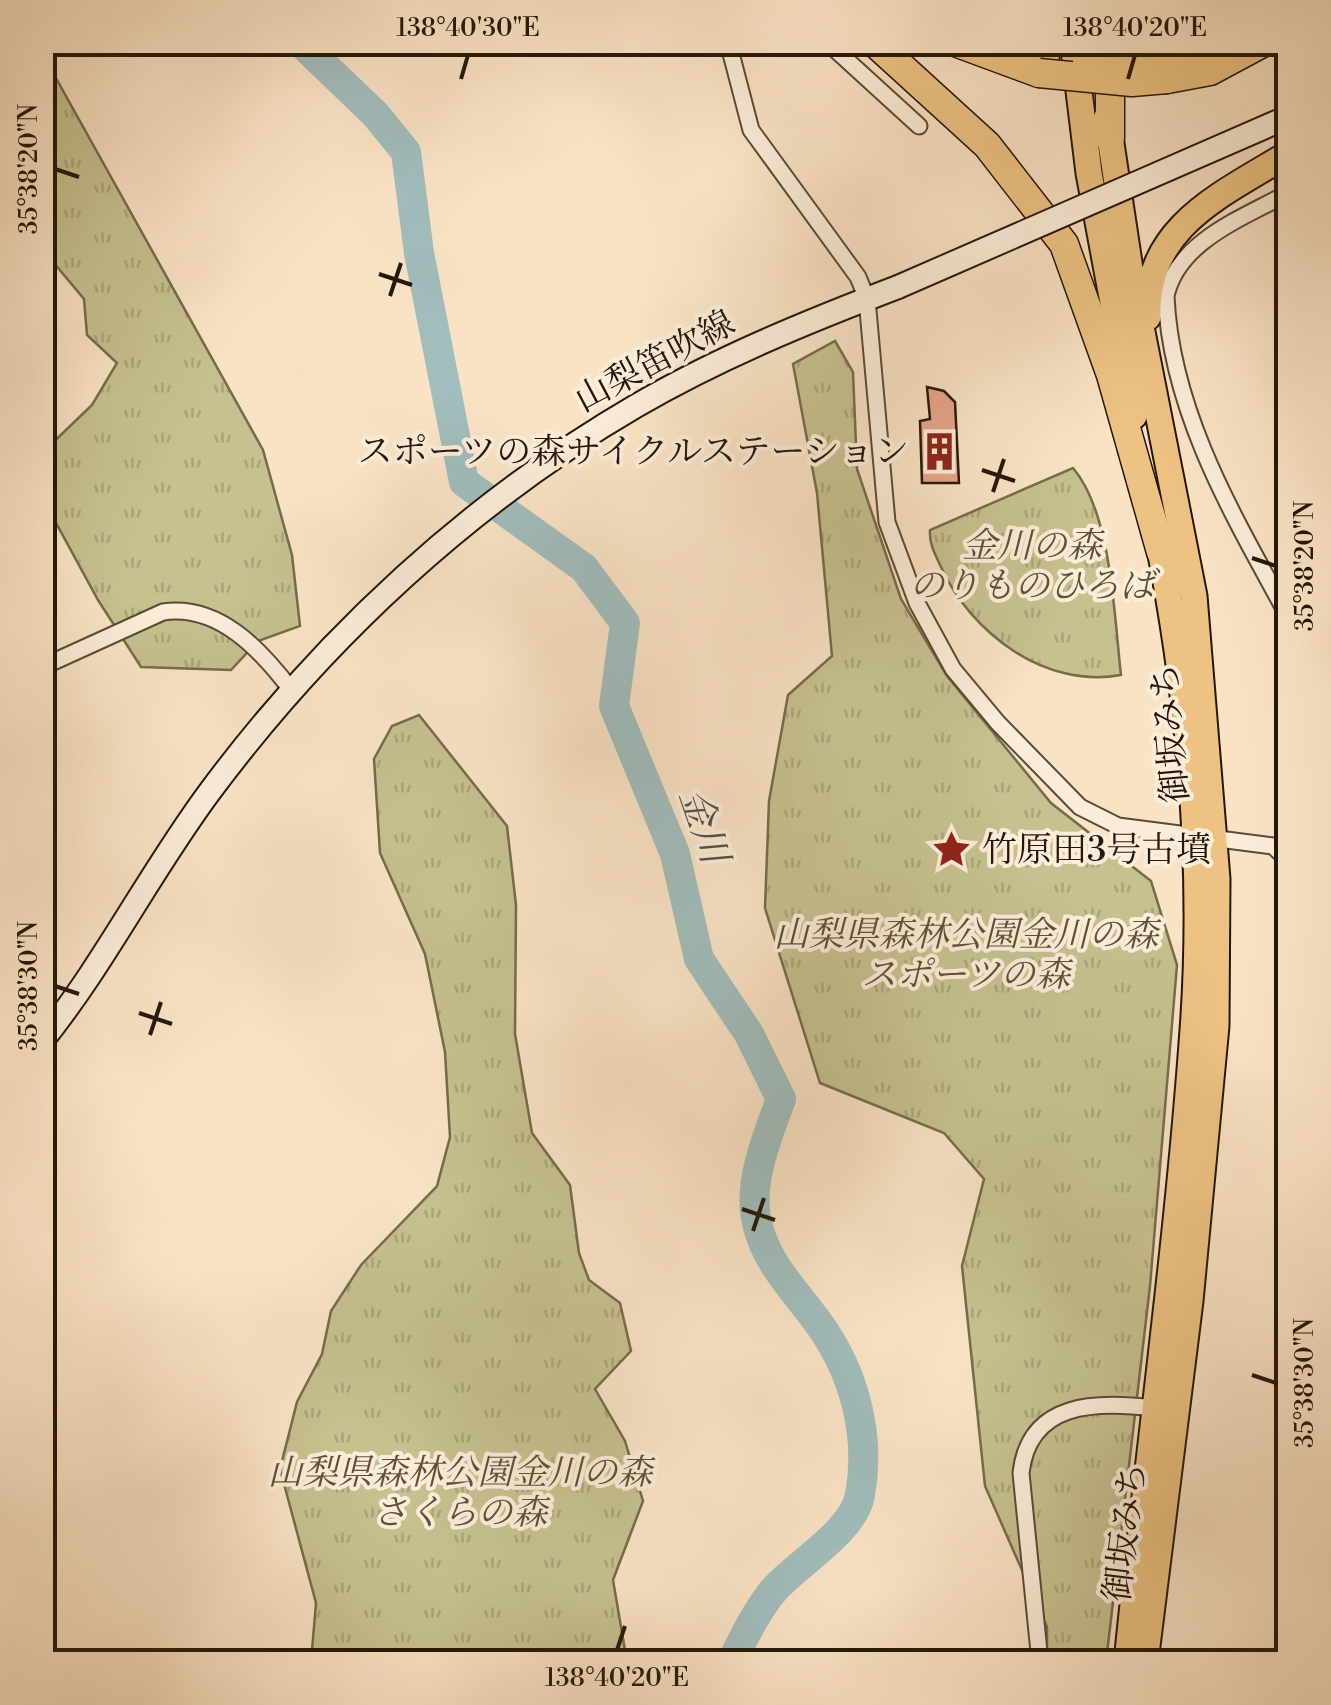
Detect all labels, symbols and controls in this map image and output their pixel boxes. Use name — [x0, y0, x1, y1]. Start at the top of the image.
text: 138°40'30"E — [396, 13, 540, 44]
text: 138°40'20"E — [1063, 13, 1207, 44]
text: 35°38'20"N — [14, 103, 45, 234]
street label: 山梨笛吹線 — [568, 302, 742, 422]
place label: スポーツの森サイクルステーション — [358, 431, 909, 474]
building icon: スポーツの森サイクルステーション — [918, 431, 960, 473]
text: 35°38'20"N — [1290, 500, 1321, 631]
park label: 金川の森 のりものひろば — [909, 525, 1160, 608]
street label: 御坂みち — [1143, 661, 1199, 805]
water label: 金川 — [668, 782, 739, 873]
place icon: 竹原田3号古墳 — [931, 829, 973, 871]
place label: 竹原田3号古墳 — [982, 829, 1211, 872]
park label: 山梨県森林公園金川の森 スポーツの森 — [773, 914, 1161, 997]
text: 35°38'30"N — [14, 920, 45, 1051]
text: 35°38'30"N — [1290, 1317, 1321, 1448]
park label: 山梨県森林公園金川の森 さくらの森 — [267, 1452, 655, 1535]
street label: 御坂みち — [1096, 1460, 1156, 1604]
text: 138°40'20"E — [545, 1663, 689, 1694]

